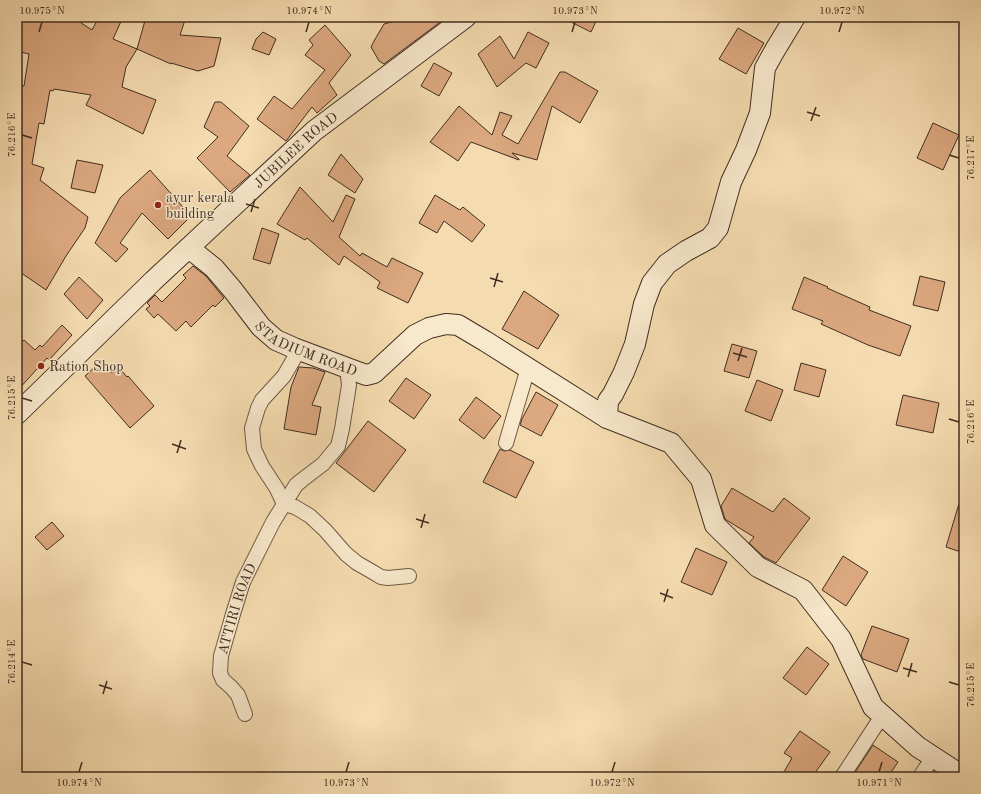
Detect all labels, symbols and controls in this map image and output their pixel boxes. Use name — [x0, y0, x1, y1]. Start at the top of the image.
text: 10.975°N — [19, 6, 65, 16]
text: 10.974°N — [286, 6, 332, 16]
text: 10.973°N — [552, 6, 598, 16]
text: 10.972°N — [819, 6, 865, 16]
street label: JUBILEE ROAD — [252, 110, 341, 191]
text: 76.216°E — [7, 113, 17, 157]
text: 76.217°E — [966, 136, 976, 180]
place label: ayur kerala building — [166, 191, 234, 221]
marker: ayur kerala building — [153, 200, 163, 210]
street label: STADIUM ROAD — [251, 319, 359, 379]
place label: Ration Shop — [49, 360, 124, 374]
marker: Ration Shop — [36, 361, 46, 371]
text: 76.215°E — [7, 376, 17, 420]
text: 76.216°E — [966, 400, 976, 444]
street label: ATTIRI ROAD — [216, 561, 259, 656]
text: 76.214°E — [7, 640, 17, 684]
text: 76.215°E — [966, 663, 976, 707]
text: 10.974°N — [56, 778, 102, 788]
text: 10.973°N — [323, 778, 369, 788]
text: 10.972°N — [589, 778, 635, 788]
text: 10.971°N — [856, 778, 902, 788]

